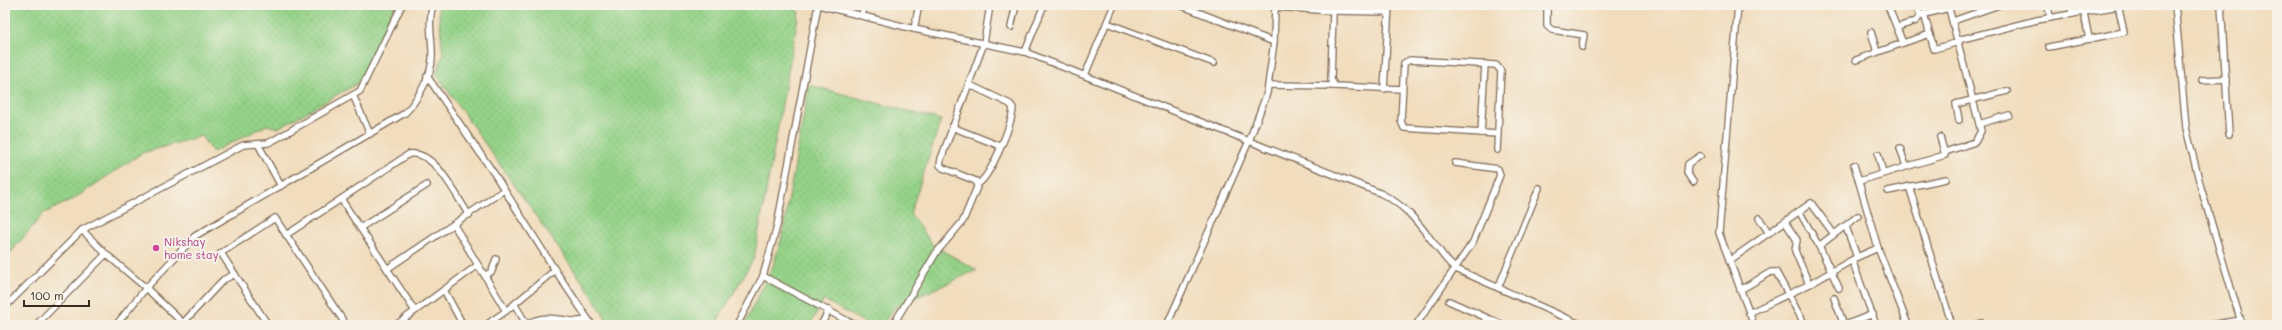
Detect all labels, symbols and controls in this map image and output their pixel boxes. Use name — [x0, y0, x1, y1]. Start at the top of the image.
place label: Nikshay home stay — [164, 234, 219, 262]
marker: Nikshay home stay — [151, 243, 161, 253]
scale bar — [24, 282, 89, 308]
text: 100 m — [30, 287, 64, 303]

